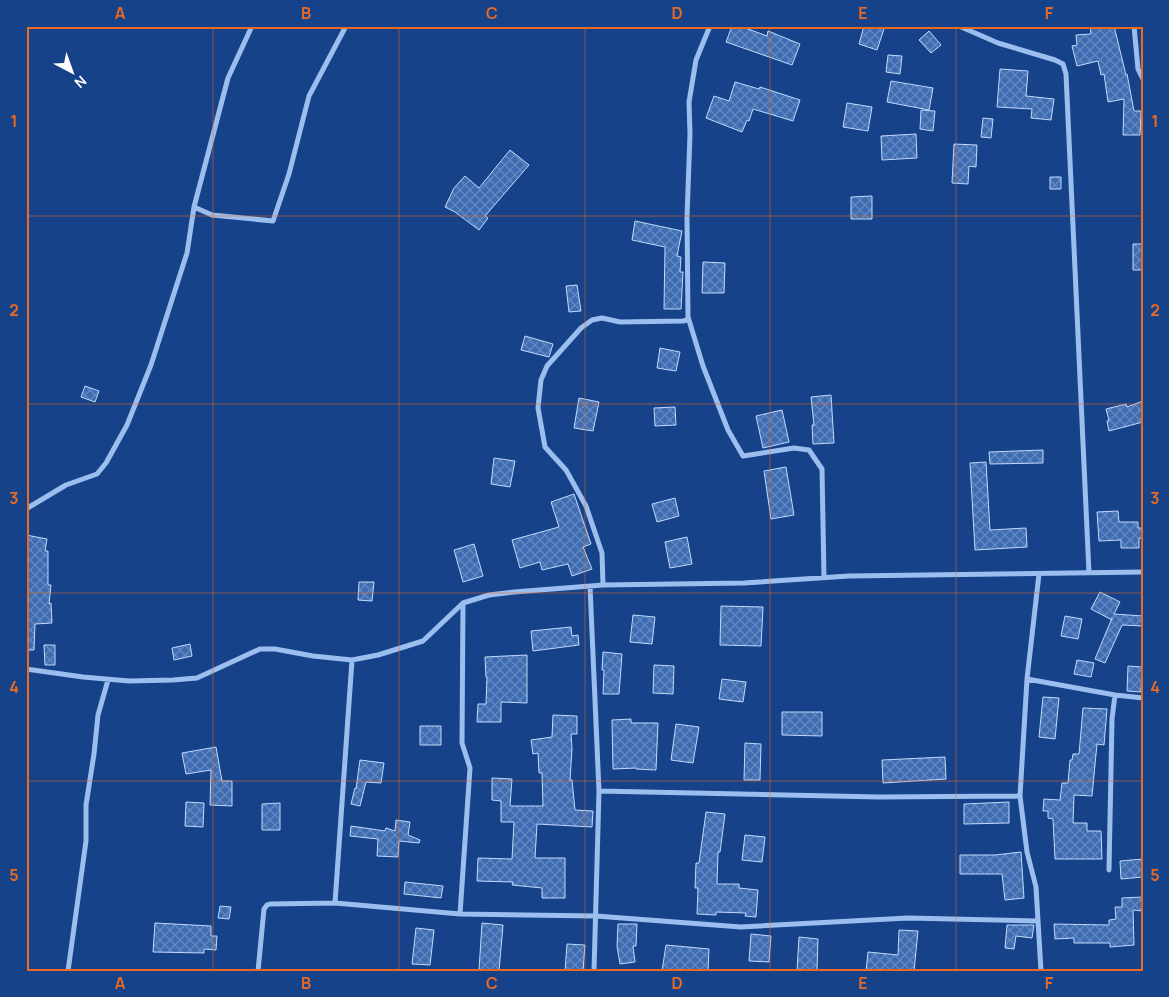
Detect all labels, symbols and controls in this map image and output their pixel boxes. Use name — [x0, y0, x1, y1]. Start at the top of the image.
text: A — [115, 2, 126, 24]
text: B — [301, 2, 311, 24]
text: C — [486, 2, 498, 24]
text: D — [671, 2, 683, 24]
text: E — [858, 2, 868, 24]
text: F — [1045, 2, 1054, 24]
north arrow — [48, 48, 98, 98]
text: N — [71, 72, 91, 93]
text: 1 — [10, 110, 18, 132]
text: 1 — [1151, 110, 1159, 132]
text: 2 — [9, 299, 19, 321]
text: 2 — [1150, 299, 1160, 321]
text: 3 — [9, 487, 19, 509]
text: 3 — [1150, 487, 1160, 509]
text: 4 — [9, 676, 19, 698]
text: 4 — [1150, 676, 1160, 698]
text: 5 — [9, 864, 19, 886]
text: 5 — [1150, 864, 1160, 886]
text: A — [115, 972, 126, 994]
text: B — [301, 972, 311, 994]
text: C — [486, 972, 498, 994]
text: D — [671, 972, 683, 994]
text: E — [858, 972, 868, 994]
text: F — [1045, 972, 1054, 994]

